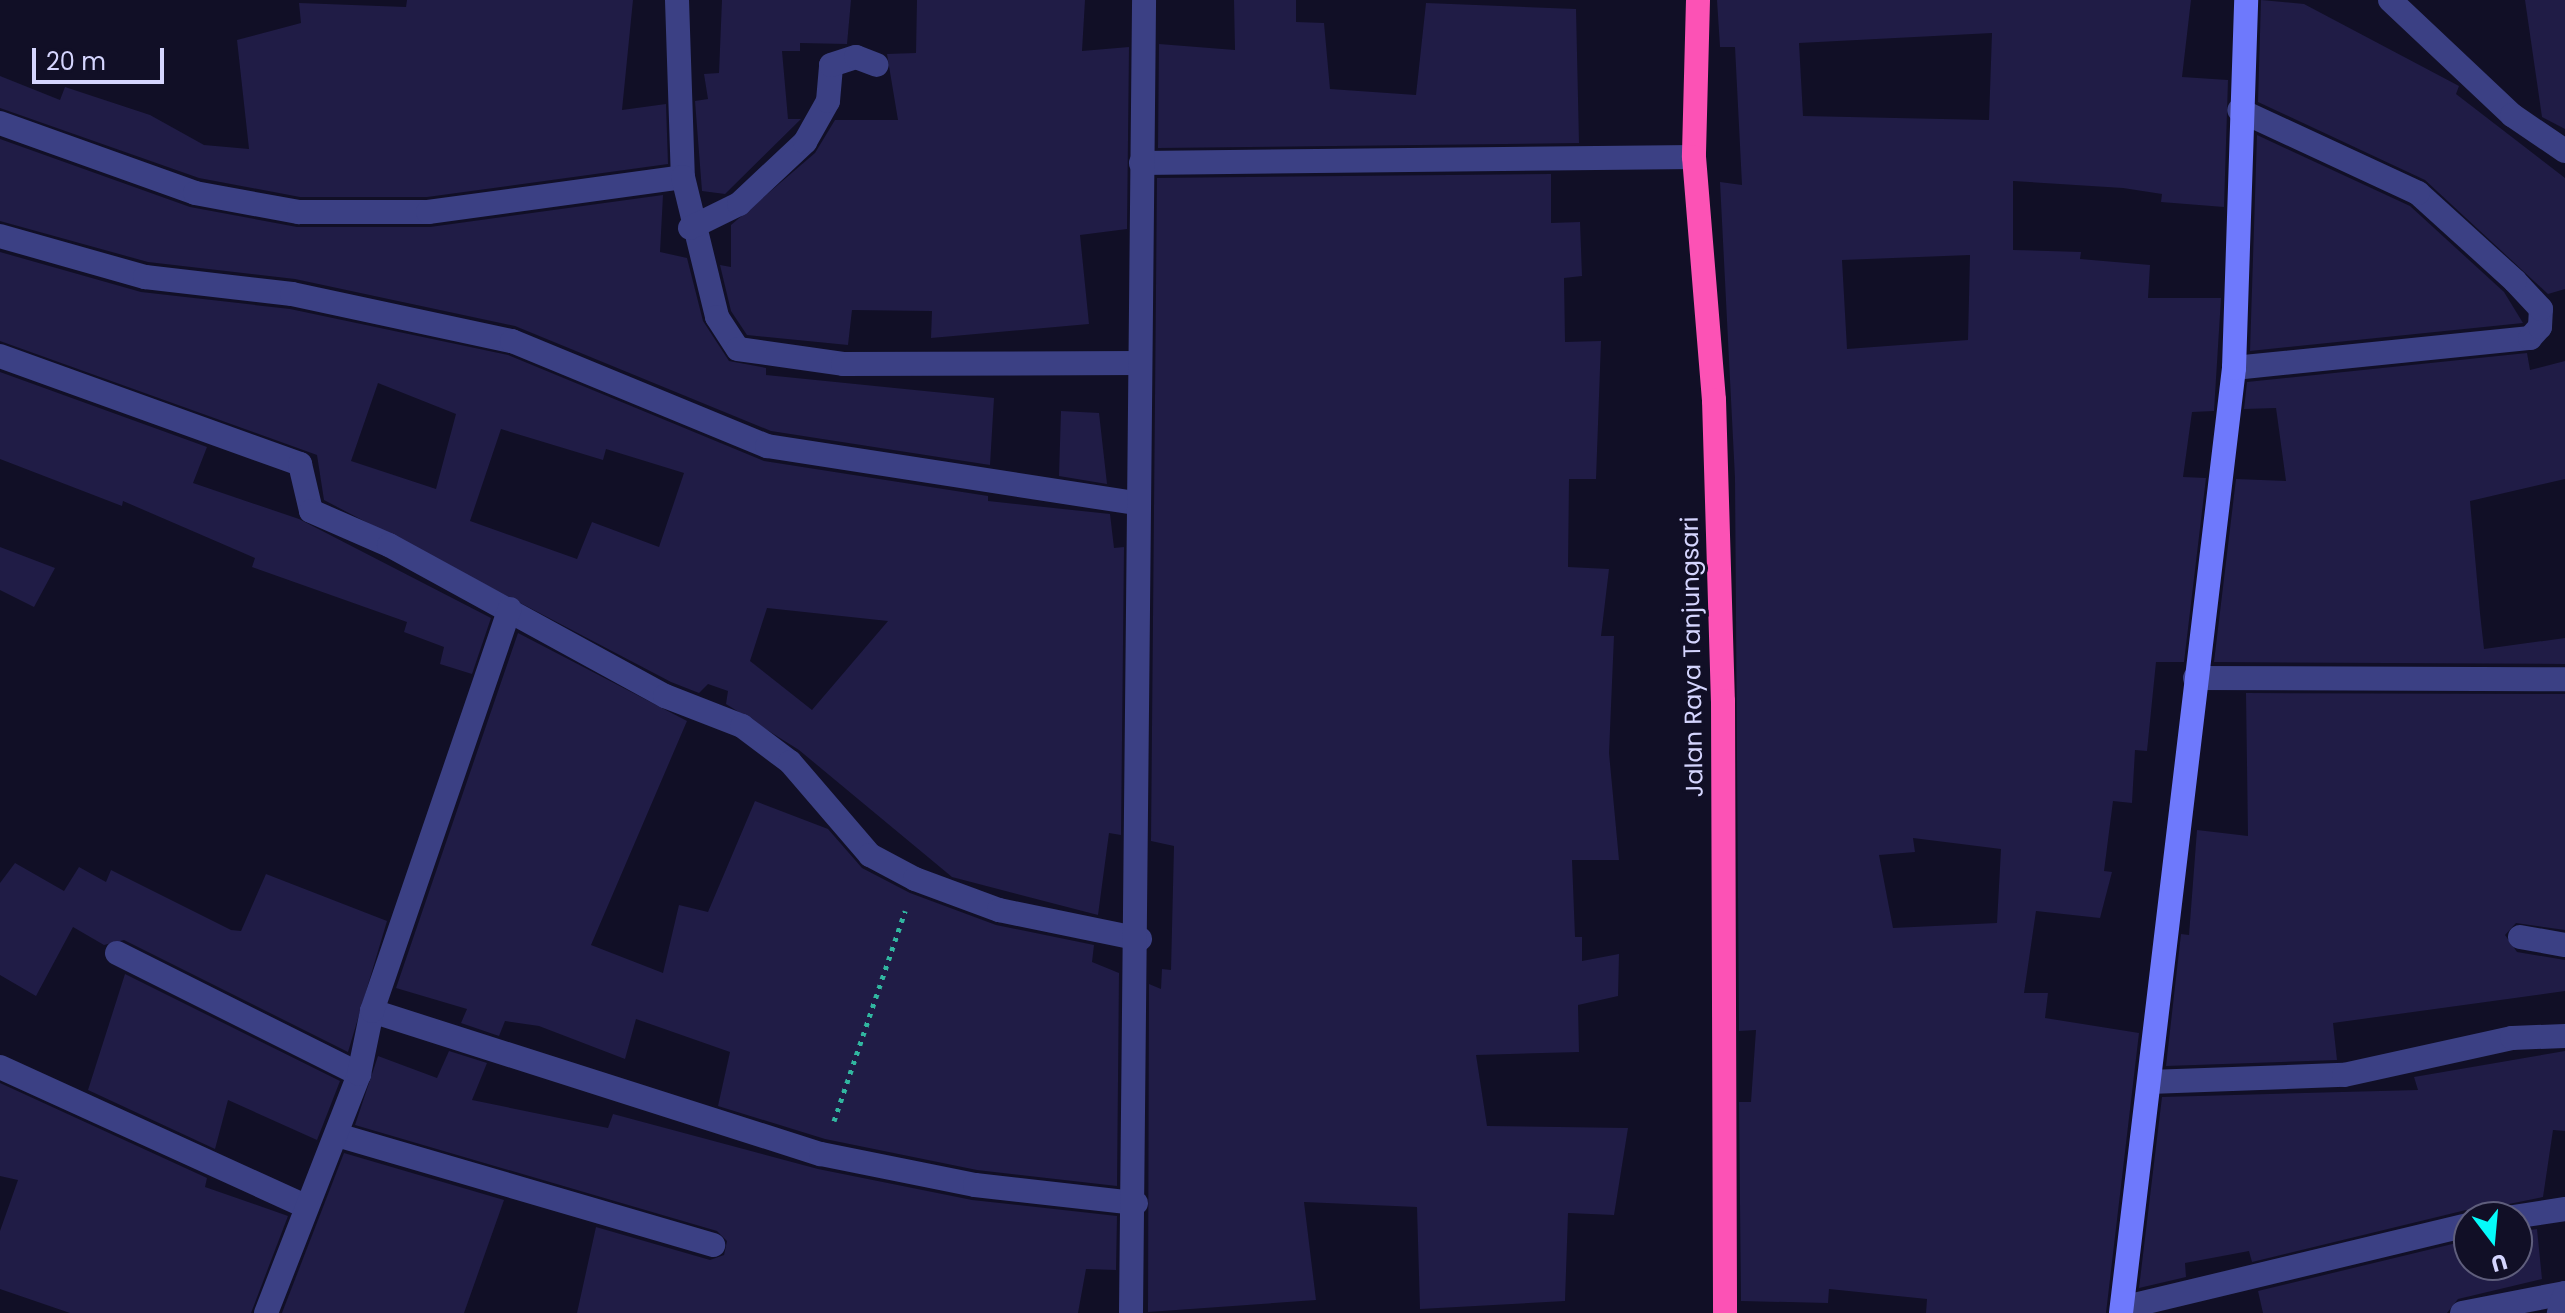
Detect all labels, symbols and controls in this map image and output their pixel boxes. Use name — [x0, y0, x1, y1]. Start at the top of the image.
scale bar — [36, 32, 168, 82]
text: 20 m — [46, 45, 106, 78]
street label: Jalan Raya Tanjungsari — [1675, 516, 1709, 798]
north arrow — [2453, 1201, 2533, 1281]
text: U — [2487, 1246, 2511, 1280]

